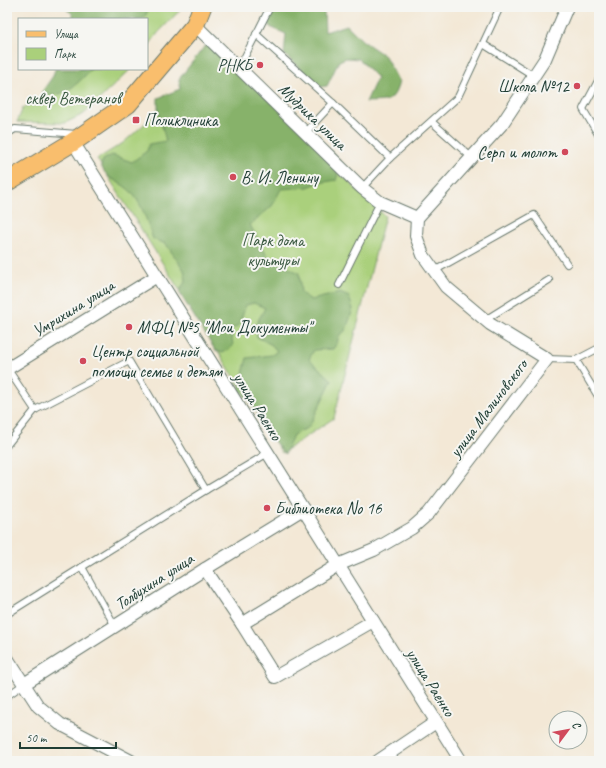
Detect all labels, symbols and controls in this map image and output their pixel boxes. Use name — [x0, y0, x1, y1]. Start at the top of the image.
legend — [18, 18, 148, 70]
text: Улица — [54, 26, 79, 42]
text: Парк — [54, 46, 77, 62]
place label: РНКБ — [218, 55, 255, 76]
marker: РНКБ — [255, 60, 265, 70]
place label: Школа №12 — [498, 76, 570, 97]
street label: Мудрика улица — [274, 78, 353, 156]
marker: Школа №12 — [572, 81, 582, 91]
park label: сквер Ветеранов — [25, 88, 124, 109]
place label: Поликлиника — [144, 110, 219, 131]
marker: Поликлиника — [131, 115, 141, 125]
place label: Серп и молот — [477, 142, 559, 163]
marker: Серп и молот — [560, 147, 570, 157]
place label: В. И. Ленину — [241, 167, 319, 188]
marker: В. И. Ленину — [228, 172, 238, 182]
park label: Парк дома культуры — [242, 230, 306, 271]
street label: Умрихина улица — [29, 274, 120, 342]
place label: МФЦ №5 "Мои Документы" — [137, 317, 315, 338]
marker: МФЦ №5 "Мои Документы" — [124, 322, 134, 332]
place label: Центр социальной помощи семье и детям — [91, 341, 223, 382]
street label: улица Малиновского — [444, 354, 533, 462]
marker: Центр социальной помощи семье и детям — [78, 356, 88, 366]
street label: улица Раенко — [228, 368, 287, 445]
place label: Библиотека No 16 — [275, 498, 383, 519]
marker: Библиотека No 16 — [262, 503, 272, 513]
street label: Толбухина улица — [111, 547, 199, 615]
street label: улица Раенко — [401, 644, 460, 721]
north arrow — [548, 710, 588, 750]
text: С — [569, 719, 585, 732]
scale bar — [20, 724, 116, 750]
text: 50 m — [26, 730, 48, 746]

